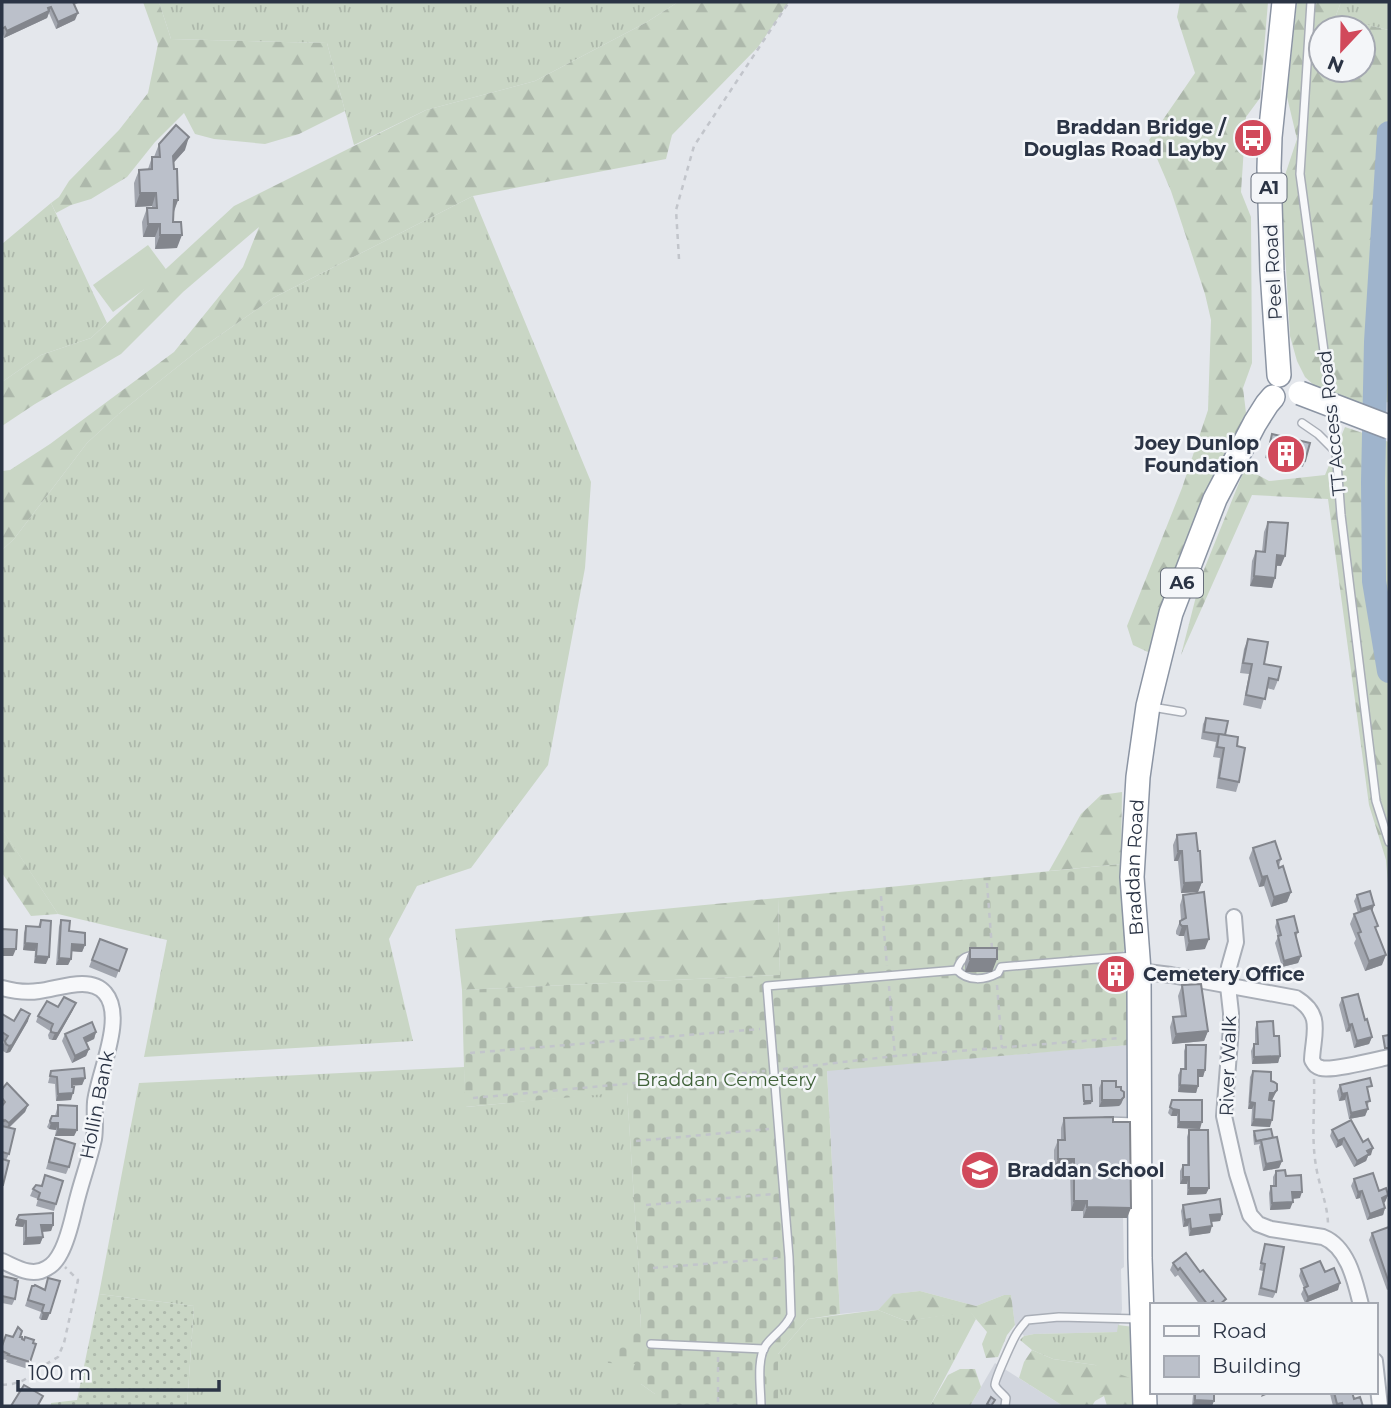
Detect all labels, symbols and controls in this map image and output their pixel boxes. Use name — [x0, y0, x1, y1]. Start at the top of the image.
north arrow — [1307, 14, 1377, 84]
text: N — [1324, 51, 1347, 78]
place label: Braddan Bridge / Douglas Road Layby — [1023, 116, 1228, 161]
bus stop icon: Braddan Bridge / Douglas Road Layby — [1232, 117, 1274, 159]
road number: A1 — [1252, 174, 1286, 202]
street label: Peel Road — [1259, 223, 1287, 321]
street label: TT Access Road — [1313, 349, 1351, 497]
place label: Joey Dunlop Foundation — [1133, 432, 1259, 477]
building icon: Joey Dunlop Foundation — [1265, 433, 1307, 475]
road number: A6 — [1161, 568, 1203, 598]
street label: Braddan Road — [1120, 798, 1148, 937]
building icon: Cemetery Office — [1095, 953, 1137, 995]
place label: Cemetery Office — [1143, 963, 1305, 986]
street label: River Walk — [1215, 1015, 1241, 1117]
street label: Hollin Bank — [75, 1048, 119, 1161]
park label: Braddan Cemetery — [636, 1068, 817, 1091]
school or university icon: Braddan School — [959, 1149, 1001, 1191]
place label: Braddan School — [1007, 1159, 1164, 1182]
legend — [1150, 1303, 1377, 1394]
text: Road — [1212, 1318, 1267, 1343]
scale bar — [18, 1348, 219, 1392]
text: Building — [1212, 1353, 1302, 1378]
text: 100 m — [28, 1360, 91, 1385]

